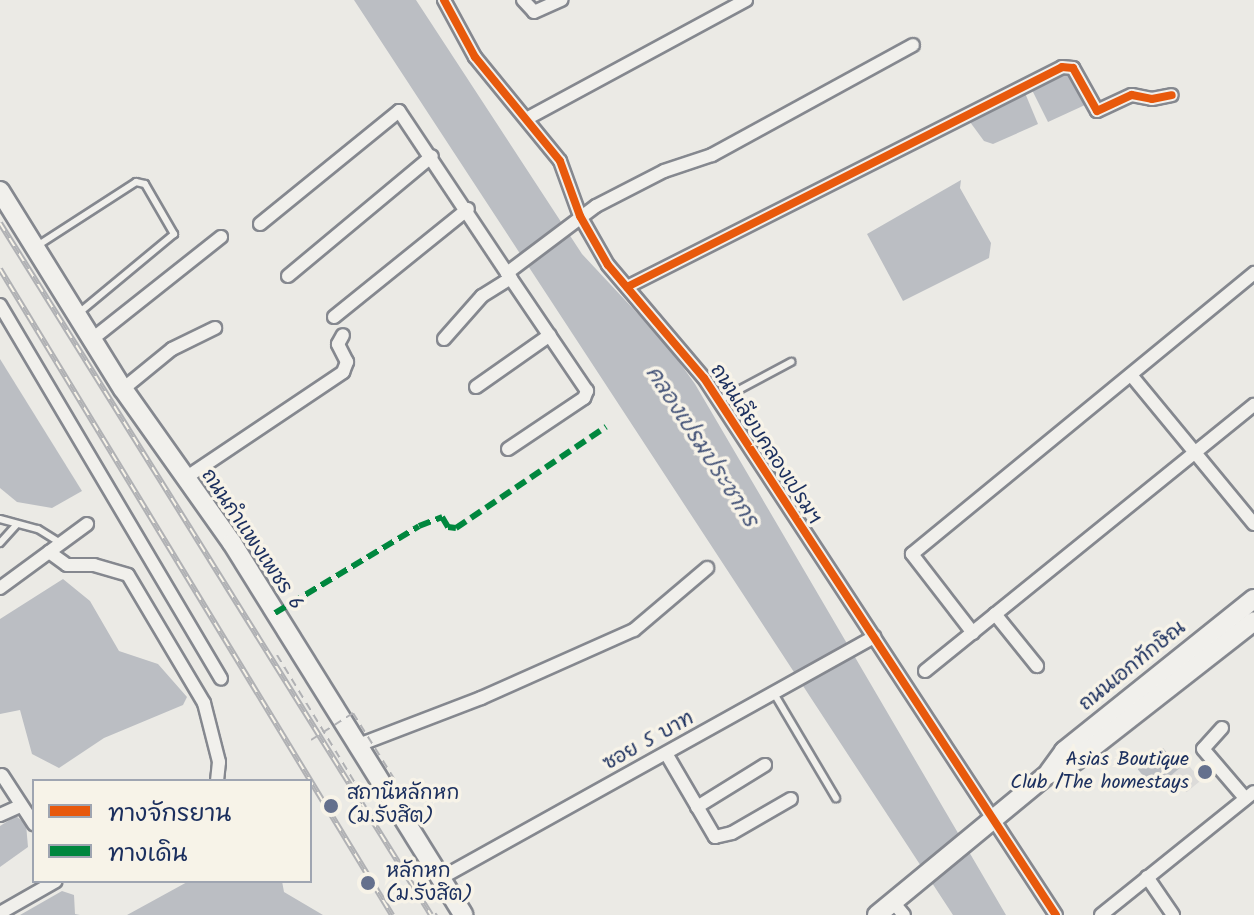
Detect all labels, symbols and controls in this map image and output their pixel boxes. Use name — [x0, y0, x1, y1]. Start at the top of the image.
street label: ถนนเลียบคลองเปรมฯ — [704, 360, 826, 530]
water label: คลองเปรมประชากร — [639, 362, 763, 532]
street label: ถนนกำแพงเพชร 6 — [195, 465, 307, 615]
street label: ถนนเอกทักษิณ — [1075, 617, 1191, 717]
street label: ซอย 5 บาท — [599, 707, 699, 777]
place label: Asias Boutique Club /The homestays — [1010, 748, 1189, 795]
marker: Asias Boutique Club /The homestays — [1196, 763, 1214, 781]
legend — [32, 779, 312, 883]
place label: สถานีหลักหก (ม.รังสิต) — [347, 782, 459, 829]
text: ทางจักรยาน — [108, 795, 231, 834]
marker: สถานีหลักหก (ม.รังสิต) — [322, 797, 340, 815]
text: ทางเดิน — [108, 835, 188, 874]
place label: หลักหก (ม.รังสิต) — [386, 860, 473, 907]
marker: หลักหก (ม.รังสิต) — [357, 872, 379, 894]

